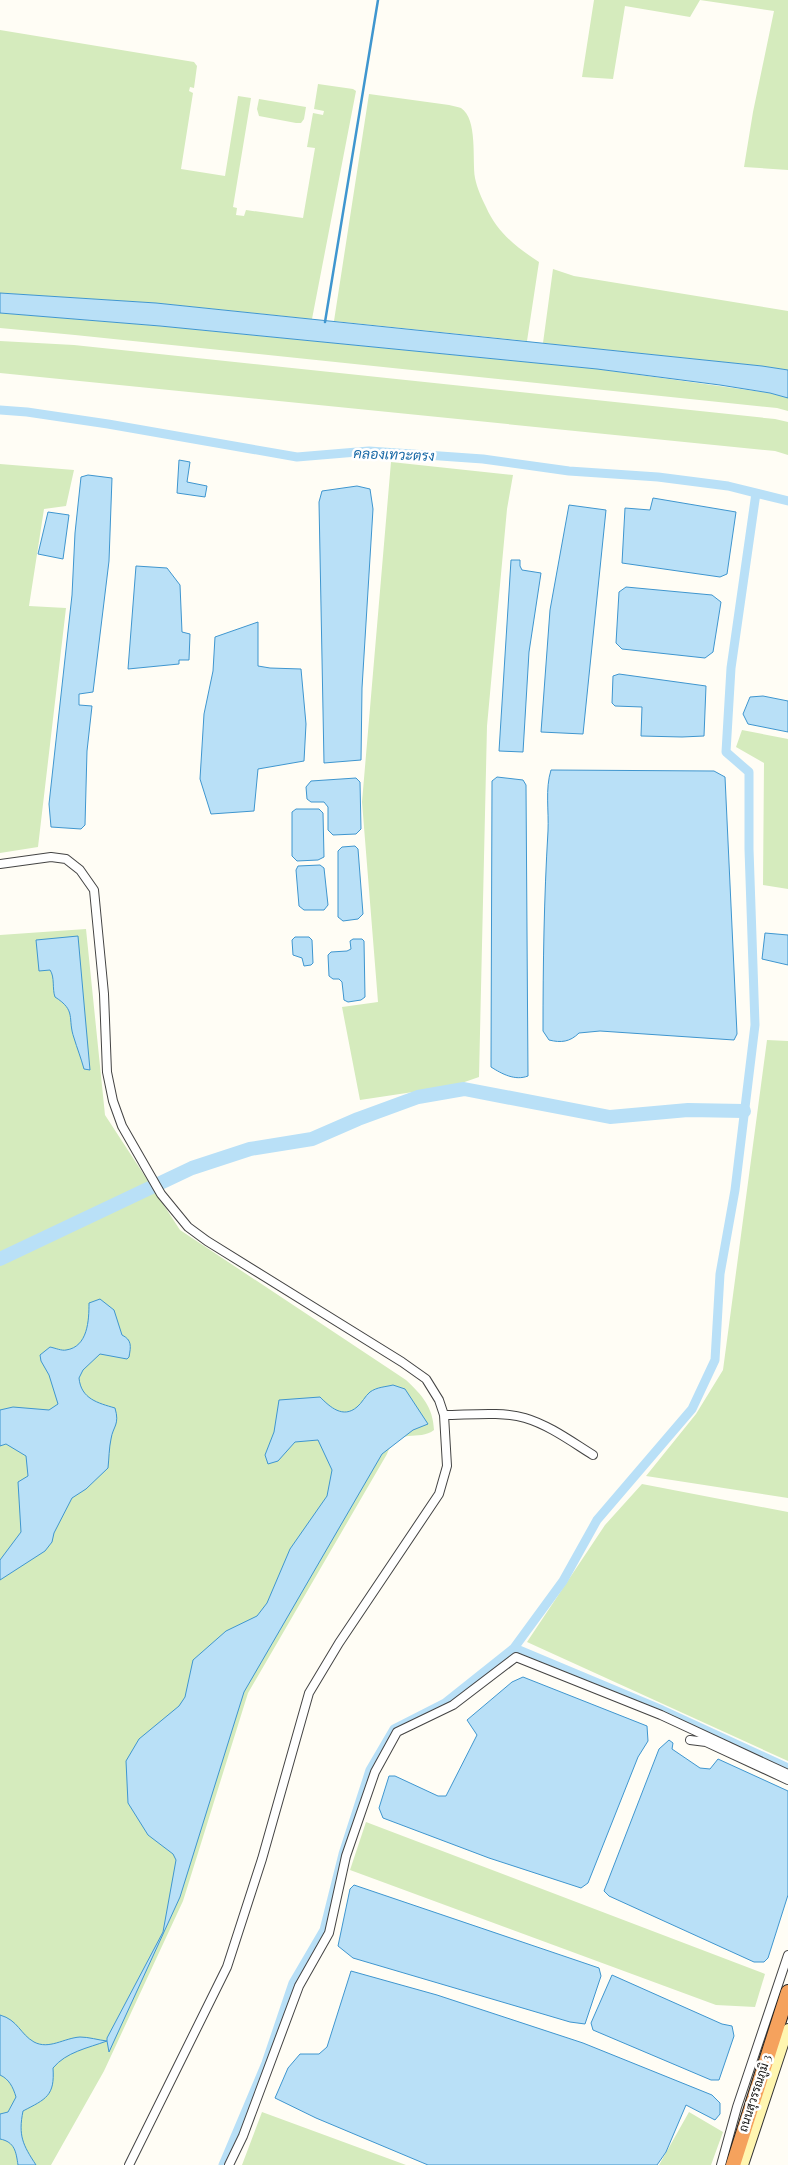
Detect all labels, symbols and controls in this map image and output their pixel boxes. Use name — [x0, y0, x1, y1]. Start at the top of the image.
water label: คลองเทวะตรง — [353, 443, 435, 465]
street label: ถนนสุวรรณภูมิ 3 — [734, 2052, 776, 2134]

